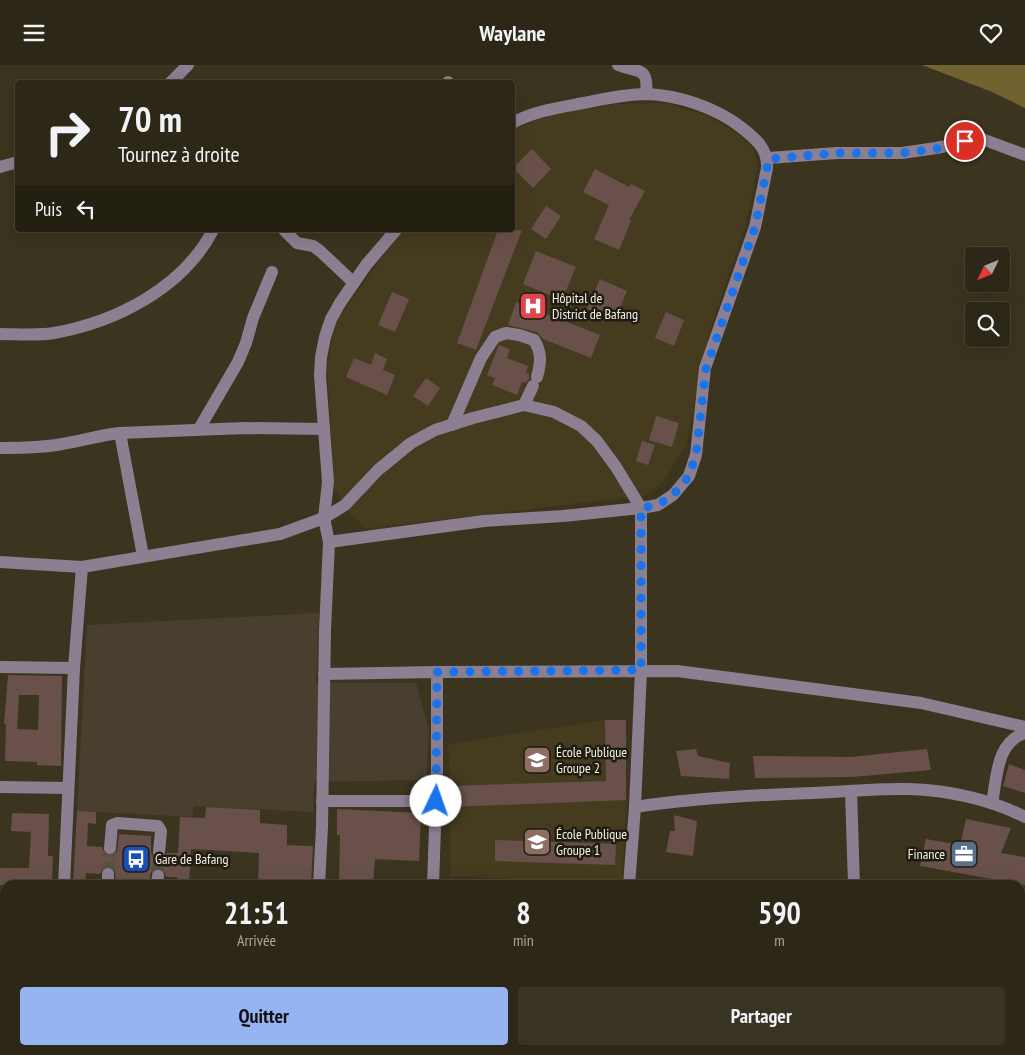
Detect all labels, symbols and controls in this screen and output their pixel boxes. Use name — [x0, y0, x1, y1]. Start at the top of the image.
icon: menu — [20, 19, 48, 47]
text: Waylane — [479, 19, 546, 47]
icon: heart — [977, 19, 1005, 47]
text: 70 m — [118, 96, 182, 142]
icon: right — [35, 100, 100, 165]
pin — [944, 120, 986, 162]
icon: arrive — [951, 127, 979, 155]
text: Tournez à droite — [118, 140, 240, 168]
icon: left — [72, 195, 100, 223]
text: Puis — [35, 197, 62, 221]
north arrow — [965, 247, 1010, 293]
map controls — [965, 247, 1010, 347]
place label: Hôpital de District de Bafang — [552, 289, 638, 323]
hospital icon: Hôpital de District de Bafang — [518, 291, 548, 321]
button: search — [965, 302, 1010, 347]
place label: École Publique Groupe 2 — [556, 743, 627, 777]
school or university icon: École Publique Groupe 2 — [522, 745, 552, 775]
position arrow — [409, 774, 461, 826]
place label: École Publique Groupe 1 — [556, 825, 627, 859]
school or university icon: École Publique Groupe 1 — [522, 827, 552, 857]
office icon: Finance — [949, 839, 979, 869]
bus stop icon: Gare de Bafang — [121, 844, 151, 874]
place label: Finance — [908, 845, 945, 863]
place label: Gare de Bafang — [155, 850, 228, 868]
text: 21:51 — [224, 893, 289, 932]
text: 8 — [516, 893, 531, 932]
text: 590 — [758, 893, 801, 932]
text: Arrivée — [237, 930, 276, 950]
text: min — [513, 930, 534, 950]
text: m — [774, 930, 785, 950]
button: Quitter — [20, 987, 508, 1045]
button: Partager — [518, 987, 1005, 1045]

